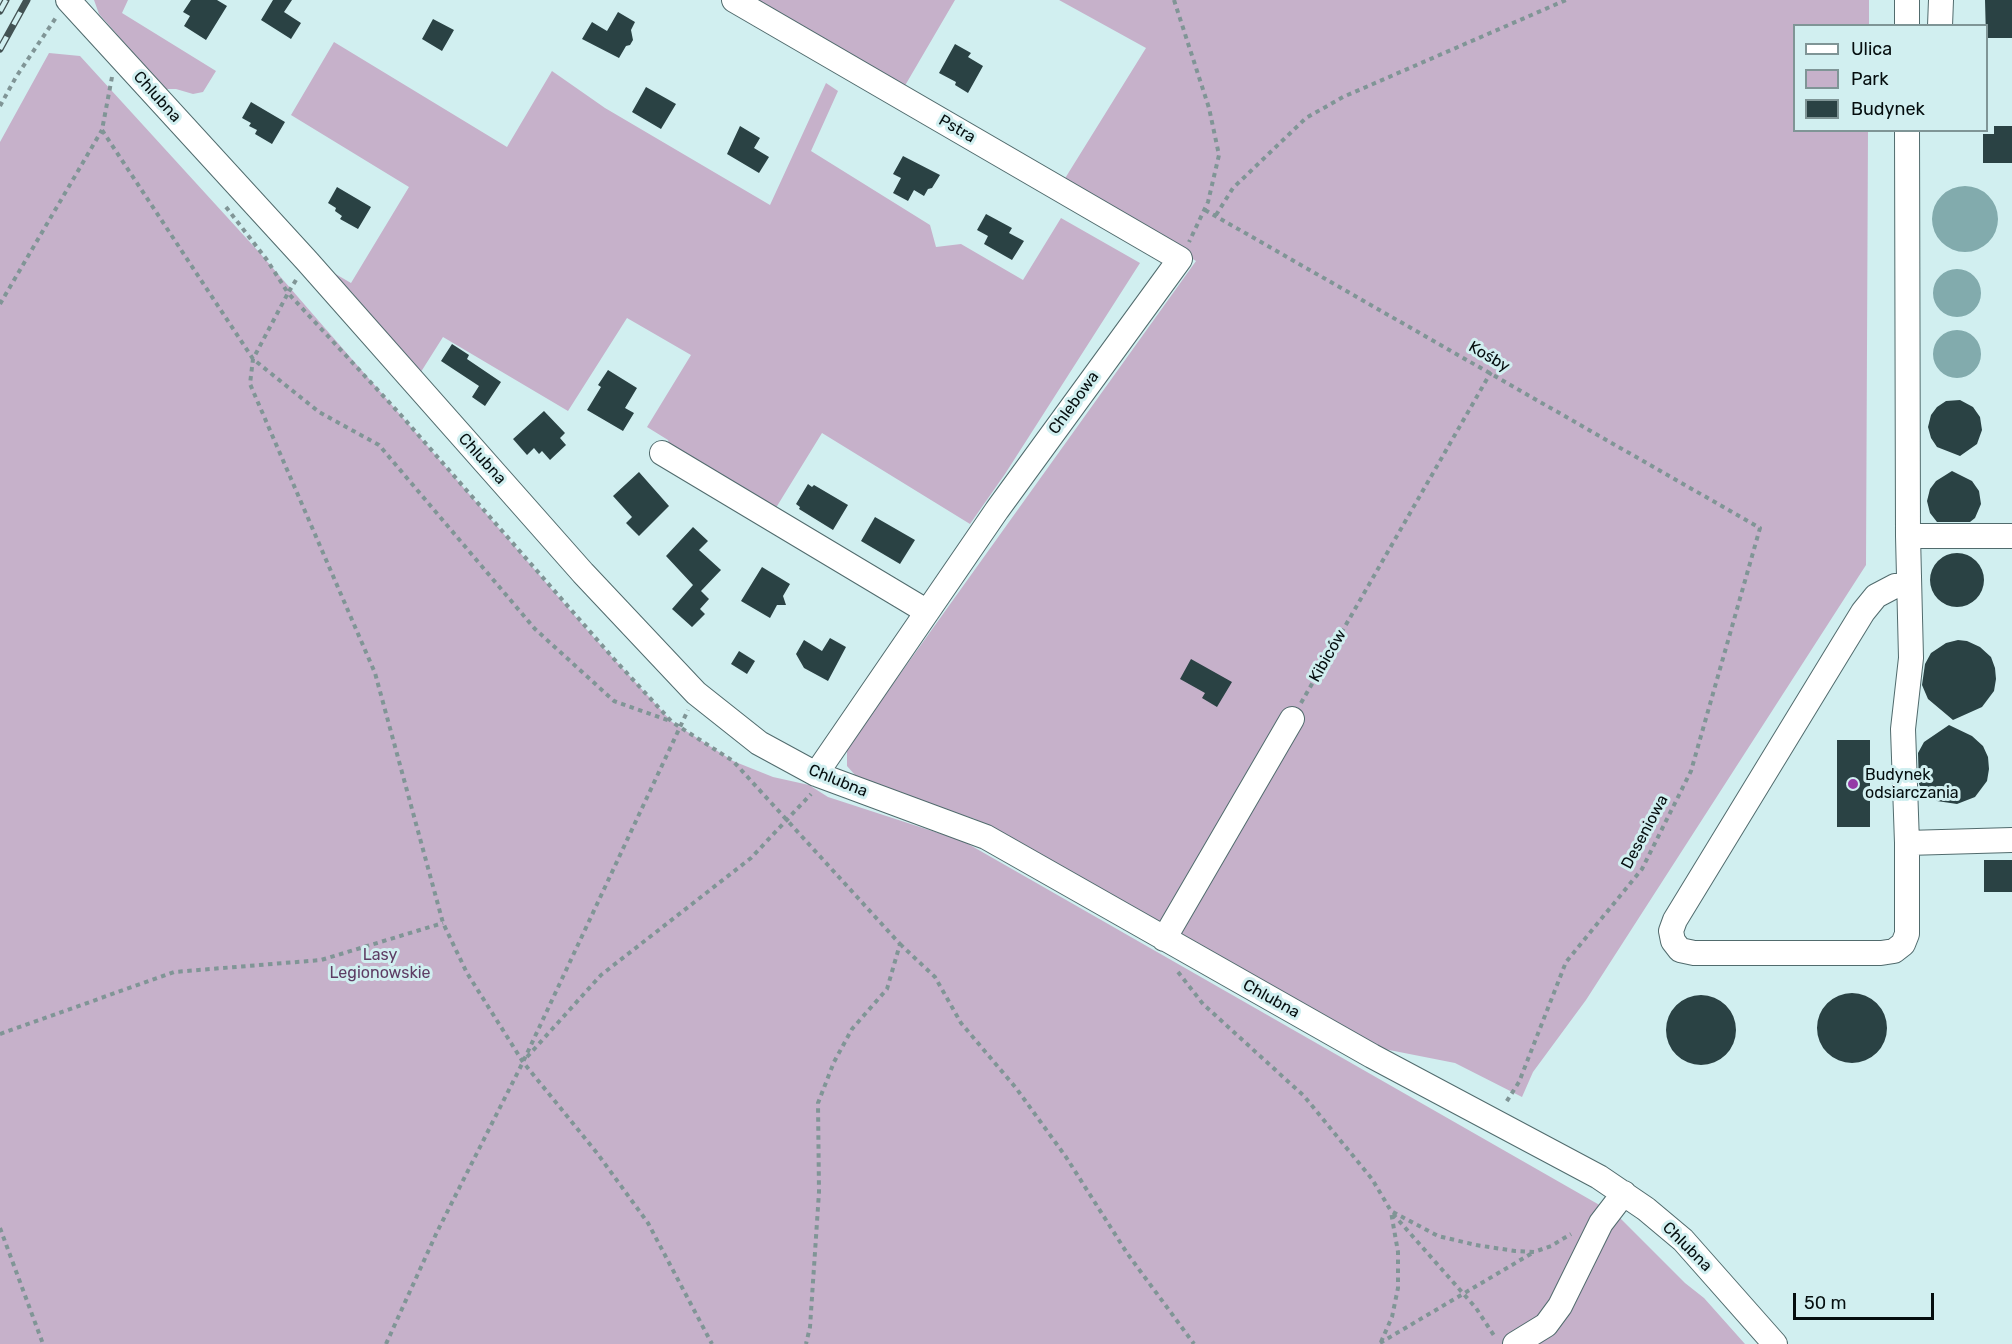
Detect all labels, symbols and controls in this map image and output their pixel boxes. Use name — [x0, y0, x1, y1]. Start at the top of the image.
legend — [1793, 24, 1988, 132]
text: Ulica — [1851, 38, 1892, 60]
street label: Chlubna — [129, 68, 185, 126]
text: Park — [1851, 68, 1888, 90]
text: Budynek — [1851, 98, 1925, 120]
street label: Pstra — [935, 111, 979, 147]
street label: Kośby — [1465, 338, 1513, 376]
street label: Chlebowa — [1045, 368, 1103, 438]
street label: Chlubna — [454, 430, 510, 488]
street label: Kibiców — [1305, 626, 1351, 686]
street label: Chlubna — [806, 760, 870, 802]
place label: Budynek odsiarczania — [1865, 765, 1959, 803]
marker: Budynek odsiarczania — [1846, 777, 1860, 791]
street label: Deseniowa — [1617, 792, 1673, 872]
park label: Lasy Legionowskie — [330, 945, 430, 983]
street label: Chlubna — [1239, 976, 1303, 1022]
street label: Chlubna — [1658, 1218, 1716, 1276]
scale bar — [1796, 1281, 1937, 1319]
text: 50 m — [1804, 1292, 1847, 1314]

